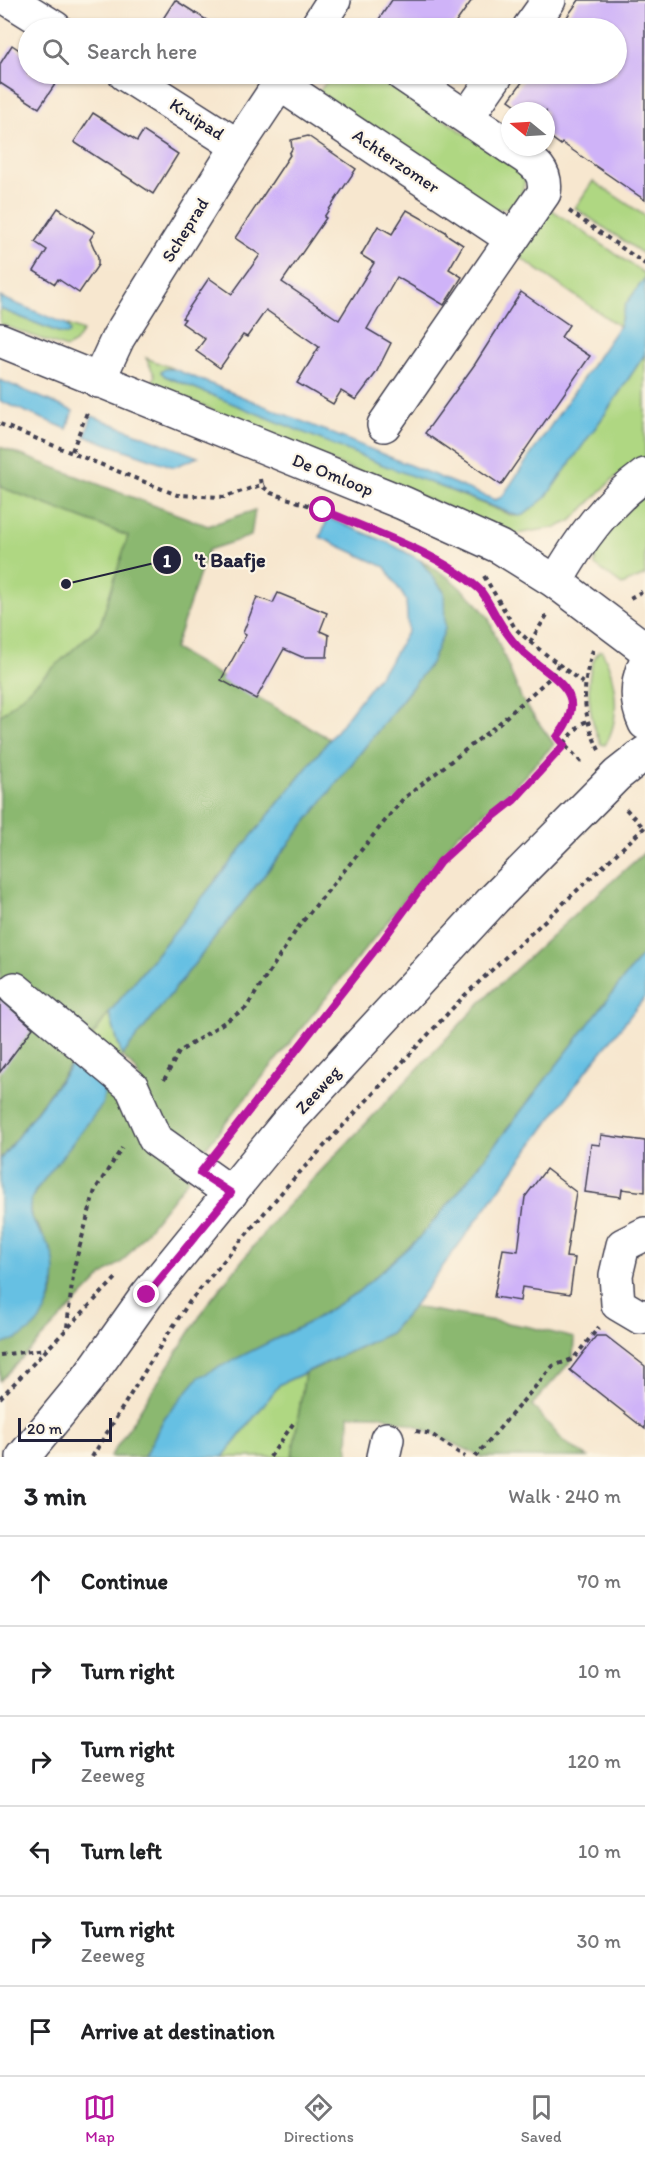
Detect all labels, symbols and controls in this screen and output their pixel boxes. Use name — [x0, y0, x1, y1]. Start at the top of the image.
search box — [18, 18, 627, 84]
icon: search — [39, 35, 72, 68]
text: Search here — [87, 38, 197, 65]
street label: Kruipad — [165, 93, 229, 145]
north arrow — [501, 102, 555, 156]
street label: Achterzomer — [348, 124, 444, 199]
street label: Scheprad — [157, 194, 213, 266]
street label: De Omloop — [289, 449, 377, 501]
route start — [309, 496, 335, 522]
callout: 't Baafje — [152, 541, 277, 579]
text: 't Baafje — [194, 548, 266, 573]
text: 1 — [163, 550, 172, 572]
street label: Zeeweg — [291, 1061, 346, 1119]
route end — [133, 1281, 159, 1307]
scale bar — [18, 1415, 112, 1442]
text: 20 m — [27, 1419, 62, 1438]
text: 3 min — [24, 1480, 86, 1512]
text: Walk · 240 m — [508, 1484, 621, 1508]
icon: ahead — [24, 1565, 57, 1598]
text: Continue — [81, 1568, 168, 1595]
text: 70 m — [577, 1569, 621, 1593]
icon: right — [24, 1655, 57, 1688]
text: Turn right — [81, 1658, 175, 1685]
text: 10 m — [578, 1659, 621, 1683]
text: Turn right — [81, 1736, 175, 1763]
icon: right — [24, 1745, 57, 1778]
text: 120 m — [568, 1749, 621, 1773]
text: Zeeweg — [81, 1763, 145, 1787]
icon: left — [24, 1835, 57, 1868]
text: Turn left — [81, 1838, 162, 1865]
text: 10 m — [578, 1839, 621, 1863]
text: Turn right — [81, 1916, 175, 1943]
icon: right — [24, 1925, 57, 1958]
text: 30 m — [576, 1929, 621, 1953]
text: Zeeweg — [81, 1943, 145, 1967]
icon: arrive — [24, 2015, 57, 2048]
text: Arrive at destination — [81, 2018, 275, 2045]
tab: Map — [83, 2091, 116, 2146]
tab: Directions — [283, 2091, 354, 2146]
tab: Saved — [521, 2091, 562, 2146]

